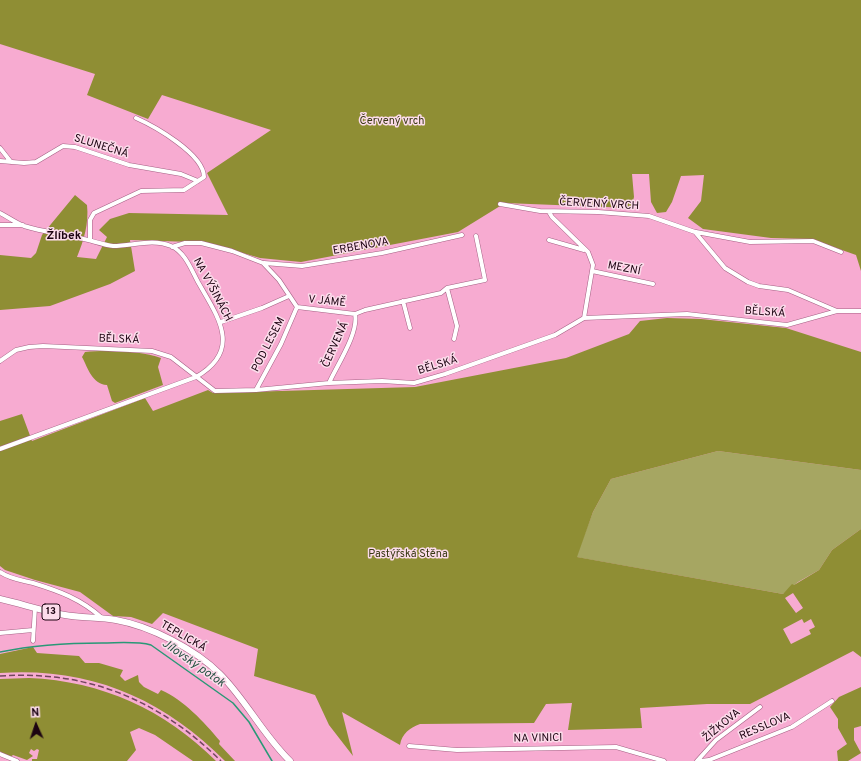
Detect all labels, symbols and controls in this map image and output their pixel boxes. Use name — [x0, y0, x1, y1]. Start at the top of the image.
park label: Červený vrch — [360, 115, 424, 129]
street label: SLUNEČNÁ — [72, 132, 130, 162]
street label: ČERVENÝ VRCH — [559, 196, 639, 214]
district label: Žlíbek — [47, 230, 81, 244]
street label: ERBENOVA — [332, 236, 390, 258]
street label: NA VÝŠINÁCH — [190, 256, 234, 324]
street label: MEZNÍ — [606, 259, 642, 279]
street label: V JÁMĚ — [307, 293, 347, 311]
street label: BĚLSKÁ — [744, 305, 786, 321]
street label: POD LESEM — [250, 315, 288, 375]
street label: ČERVENÁ — [320, 320, 352, 370]
street label: BĚLSKÁ — [98, 333, 140, 347]
street label: BĚLSKÁ — [416, 354, 460, 378]
park label: Pastýřská Stěna — [368, 548, 448, 562]
road number: 13 — [42, 604, 60, 620]
street label: TEPLICKÁ — [158, 619, 208, 655]
water label: Jílovský potok — [159, 637, 227, 691]
north arrow — [16, 705, 56, 745]
text: N — [31, 706, 40, 720]
street label: ŽIŽKOVA — [701, 706, 743, 746]
street label: RESSLOVA — [737, 710, 793, 744]
street label: NA VINICI — [513, 732, 563, 746]

